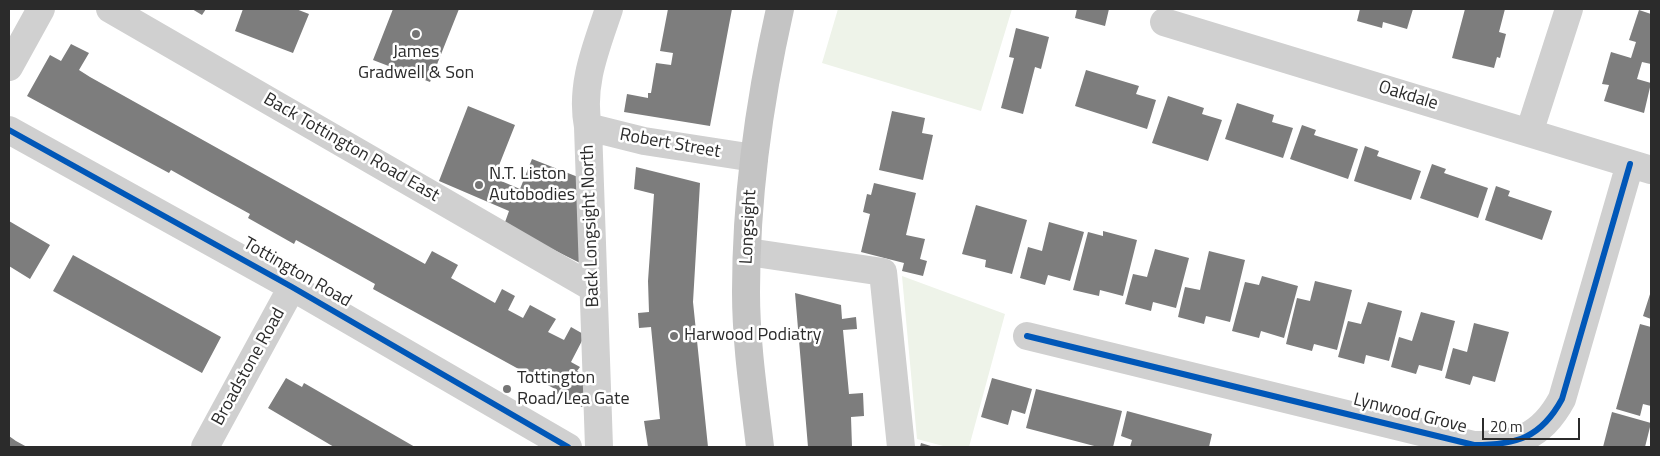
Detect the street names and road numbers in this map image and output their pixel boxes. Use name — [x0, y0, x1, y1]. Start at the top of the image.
street label: Oakdale — [1376, 77, 1440, 115]
street label: Back Tottington Road East — [259, 89, 443, 207]
street label: Robert Street — [618, 125, 722, 163]
street label: Back Longsight North — [577, 144, 605, 308]
street label: Longsight — [736, 189, 762, 265]
street label: Tottington Road — [239, 233, 355, 313]
street label: Broadstone Road — [208, 304, 290, 430]
street label: Lynwood Grove — [1351, 389, 1469, 439]

